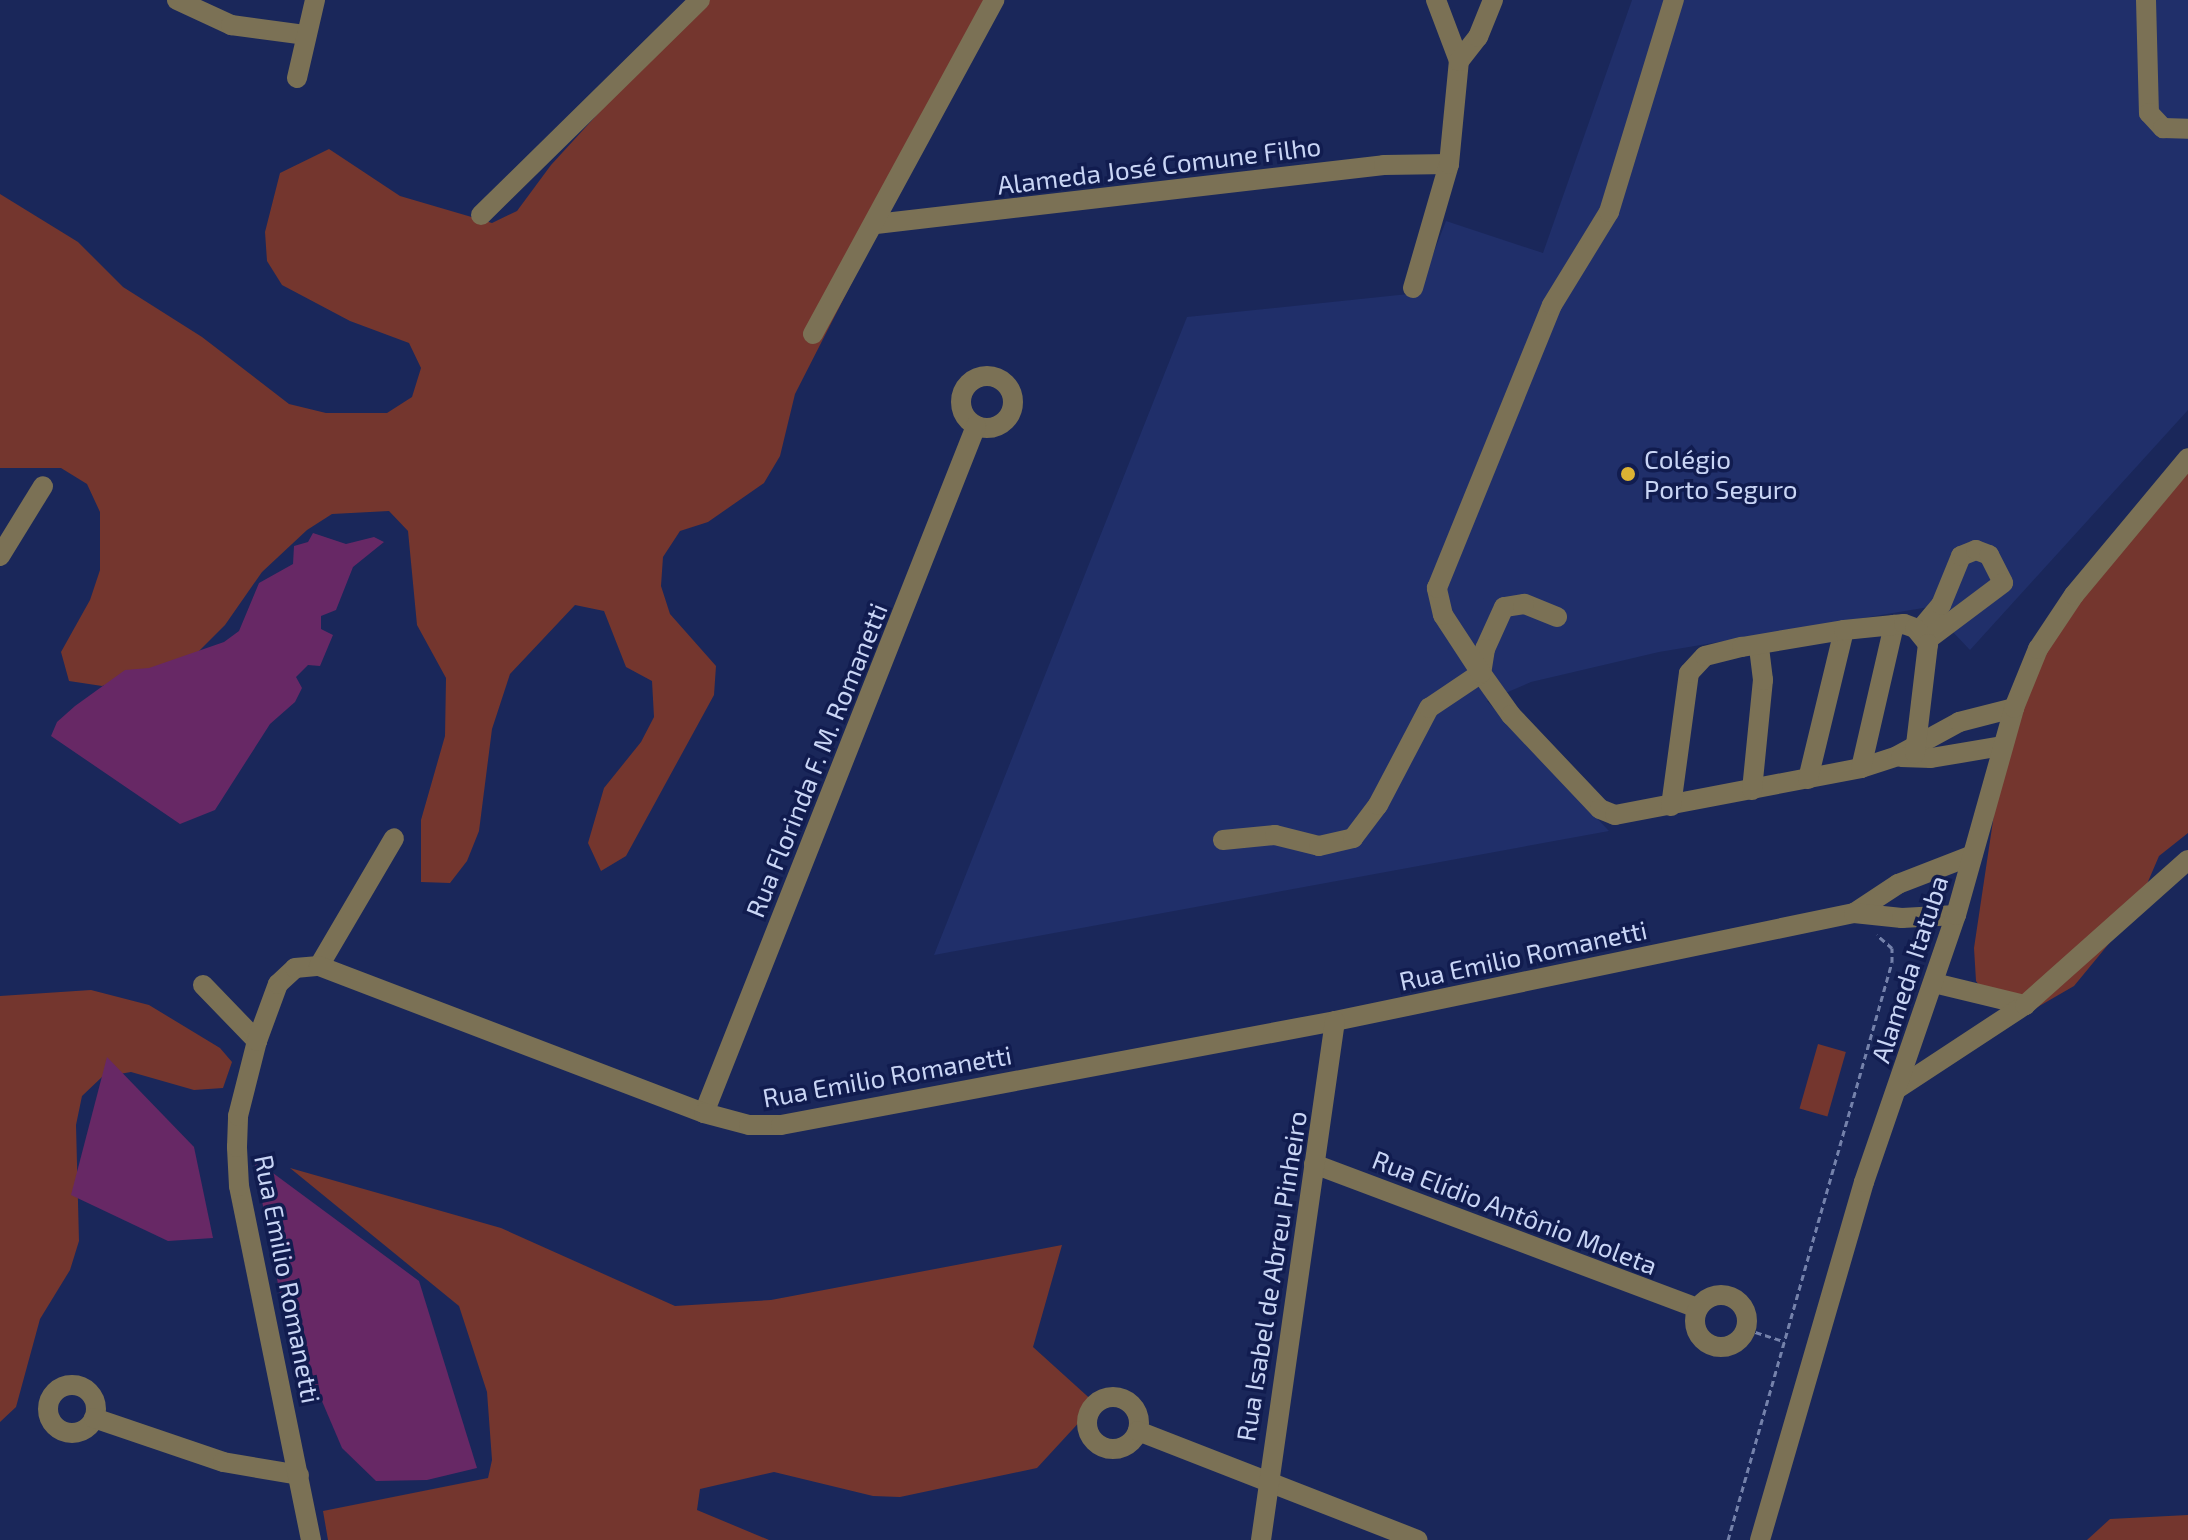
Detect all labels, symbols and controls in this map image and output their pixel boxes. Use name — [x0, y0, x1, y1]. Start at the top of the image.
street label: Alameda José Comune Filho — [995, 130, 1323, 200]
place label: Colégio Porto Seguro — [1644, 443, 1798, 504]
marker: Colégio Porto Seguro — [1619, 465, 1637, 483]
street label: Rua Florinda F. M. Romanetti — [739, 598, 893, 922]
street label: Alameda Itatuba — [1864, 872, 1954, 1066]
street label: Rua Emilio Romanetti — [1396, 913, 1650, 997]
street label: Rua Emilio Romanetti — [760, 1039, 1014, 1113]
street label: Rua Isabel de Abreu Pinheiro — [1229, 1108, 1313, 1444]
street label: Rua Elídio Antônio Moleta — [1368, 1143, 1662, 1281]
street label: Rua Emilio Romanetti — [249, 1152, 327, 1406]

